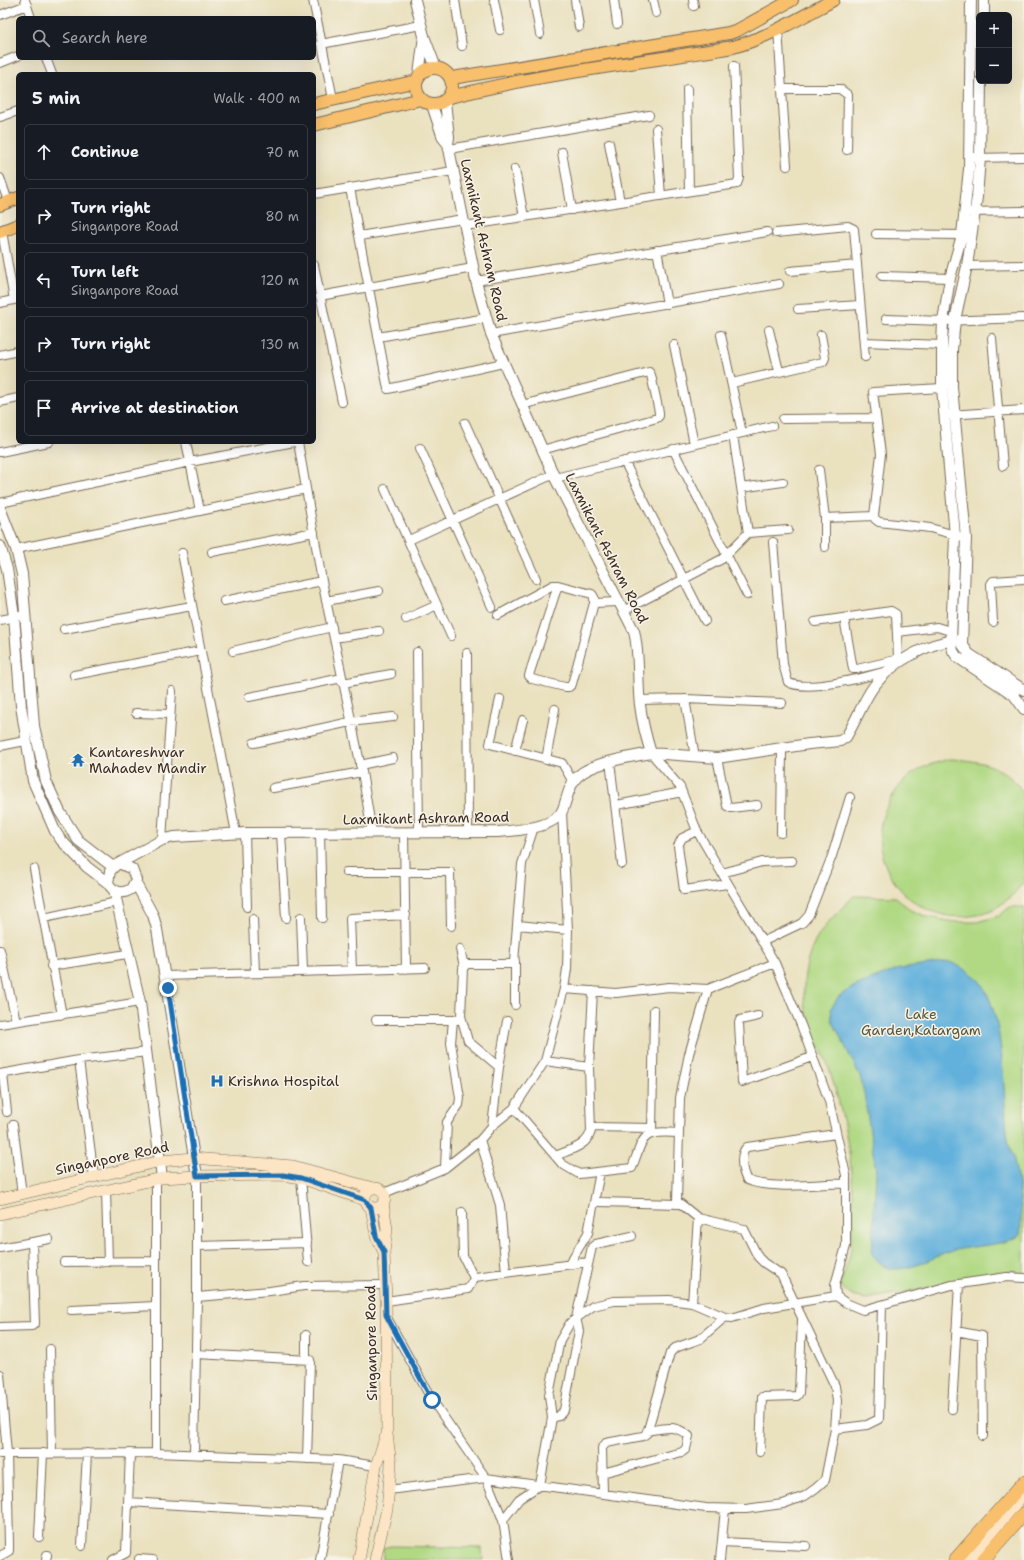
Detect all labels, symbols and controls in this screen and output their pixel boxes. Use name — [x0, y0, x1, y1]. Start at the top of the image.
map controls — [976, 12, 1012, 84]
button: + — [976, 12, 1012, 48]
search box — [16, 16, 316, 60]
icon: search — [30, 27, 52, 49]
text: Search here — [62, 28, 148, 48]
button: − — [976, 48, 1012, 84]
text: 5 min — [32, 87, 80, 109]
text: Walk · 400 m — [213, 90, 300, 107]
icon: ahead — [33, 141, 55, 163]
text: Continue — [71, 142, 139, 162]
text: 70 m — [265, 144, 299, 161]
street label: Laxmikant Ashram Road — [456, 157, 512, 323]
text: Turn right — [71, 198, 151, 218]
icon: right — [33, 205, 55, 227]
text: 80 m — [265, 208, 299, 225]
text: Singanpore Road — [71, 218, 178, 235]
text: Turn left — [71, 262, 139, 282]
icon: left — [33, 269, 55, 291]
text: 120 m — [261, 272, 299, 289]
text: Singanpore Road — [71, 282, 178, 299]
icon: right — [33, 333, 55, 355]
text: Turn right — [71, 334, 151, 354]
text: 130 m — [261, 336, 299, 353]
icon: arrive — [33, 397, 55, 419]
text: Arrive at destination — [71, 398, 239, 418]
street label: Laxmikant Ashram Road — [561, 470, 653, 626]
place label: Kantareshwar Mahadev Mandir — [89, 743, 207, 777]
temple icon: Kantareshwar Mahadev Mandir — [70, 752, 86, 768]
street label: Laxmikant Ashram Road — [343, 808, 510, 828]
route end — [159, 979, 177, 997]
park label: Lake Garden,Katargam — [861, 1005, 981, 1039]
place label: Krishna Hospital — [228, 1072, 340, 1090]
hospital icon: Krishna Hospital — [209, 1073, 225, 1089]
street label: Singanpore Road — [54, 1137, 171, 1179]
street label: Singanpore Road — [361, 1285, 381, 1401]
route start — [423, 1391, 441, 1409]

